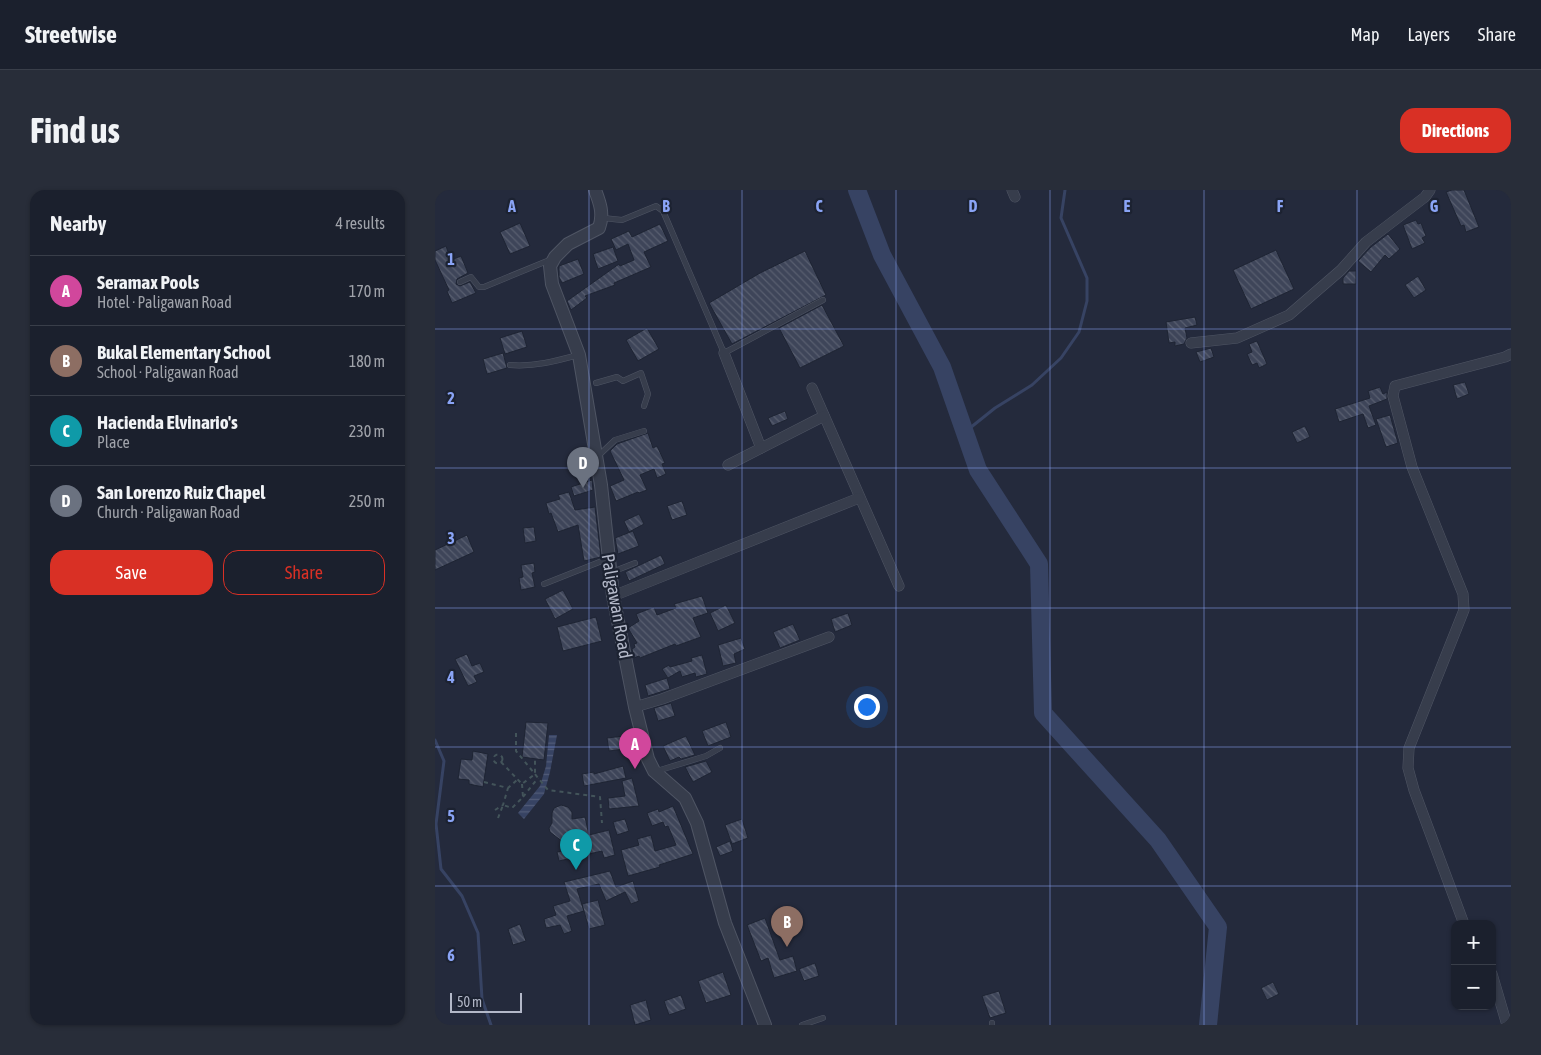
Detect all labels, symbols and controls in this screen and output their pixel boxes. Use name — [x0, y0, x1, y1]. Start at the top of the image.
text: Streetwise — [25, 21, 117, 48]
text: Map — [1350, 24, 1379, 45]
text: Layers — [1407, 24, 1450, 45]
text: Share — [1478, 24, 1516, 45]
button: Directions — [1400, 108, 1511, 153]
text: Find us — [30, 110, 120, 150]
text: A — [507, 197, 516, 215]
text: B — [662, 197, 670, 215]
text: C — [815, 197, 823, 215]
text: D — [969, 197, 978, 215]
text: E — [1124, 197, 1131, 215]
text: F — [1277, 197, 1284, 215]
text: G — [1430, 197, 1439, 215]
text: Nearby — [50, 211, 106, 235]
text: 4 results — [335, 214, 385, 232]
text: 1 — [447, 250, 455, 268]
text: Seramax Pools — [97, 271, 199, 293]
text: A — [62, 282, 70, 300]
text: 170 m — [349, 282, 385, 300]
text: Hotel · Paligawan Road — [97, 293, 232, 311]
text: Bukal Elementary School — [97, 341, 271, 363]
text: B — [62, 352, 70, 370]
text: 180 m — [349, 352, 385, 370]
text: School · Paligawan Road — [97, 363, 239, 381]
text: 2 — [447, 389, 455, 407]
text: Hacienda Elvinario's — [97, 411, 238, 433]
text: C — [62, 422, 70, 440]
text: 230 m — [349, 422, 385, 440]
text: Place — [97, 433, 130, 451]
pin: D — [567, 447, 599, 488]
text: San Lorenzo Ruiz Chapel — [97, 481, 265, 503]
text: D — [62, 492, 70, 510]
text: 250 m — [349, 492, 385, 510]
text: Church · Paligawan Road — [97, 503, 240, 521]
text: 3 — [447, 529, 455, 547]
button: Save — [50, 550, 213, 595]
button: Share — [223, 550, 385, 595]
street label: Paligawan Road — [597, 552, 637, 660]
text: 4 — [446, 668, 455, 686]
your location — [854, 694, 880, 720]
pin: A — [619, 728, 651, 769]
text: 5 — [447, 807, 455, 825]
pin: C — [560, 829, 592, 870]
pin: B — [771, 906, 803, 947]
map controls — [1451, 920, 1496, 1010]
button: + — [1451, 920, 1496, 965]
text: 6 — [447, 946, 455, 964]
button: − — [1451, 965, 1496, 1010]
scale bar — [450, 990, 523, 1013]
text: 50 m — [457, 994, 482, 1010]

